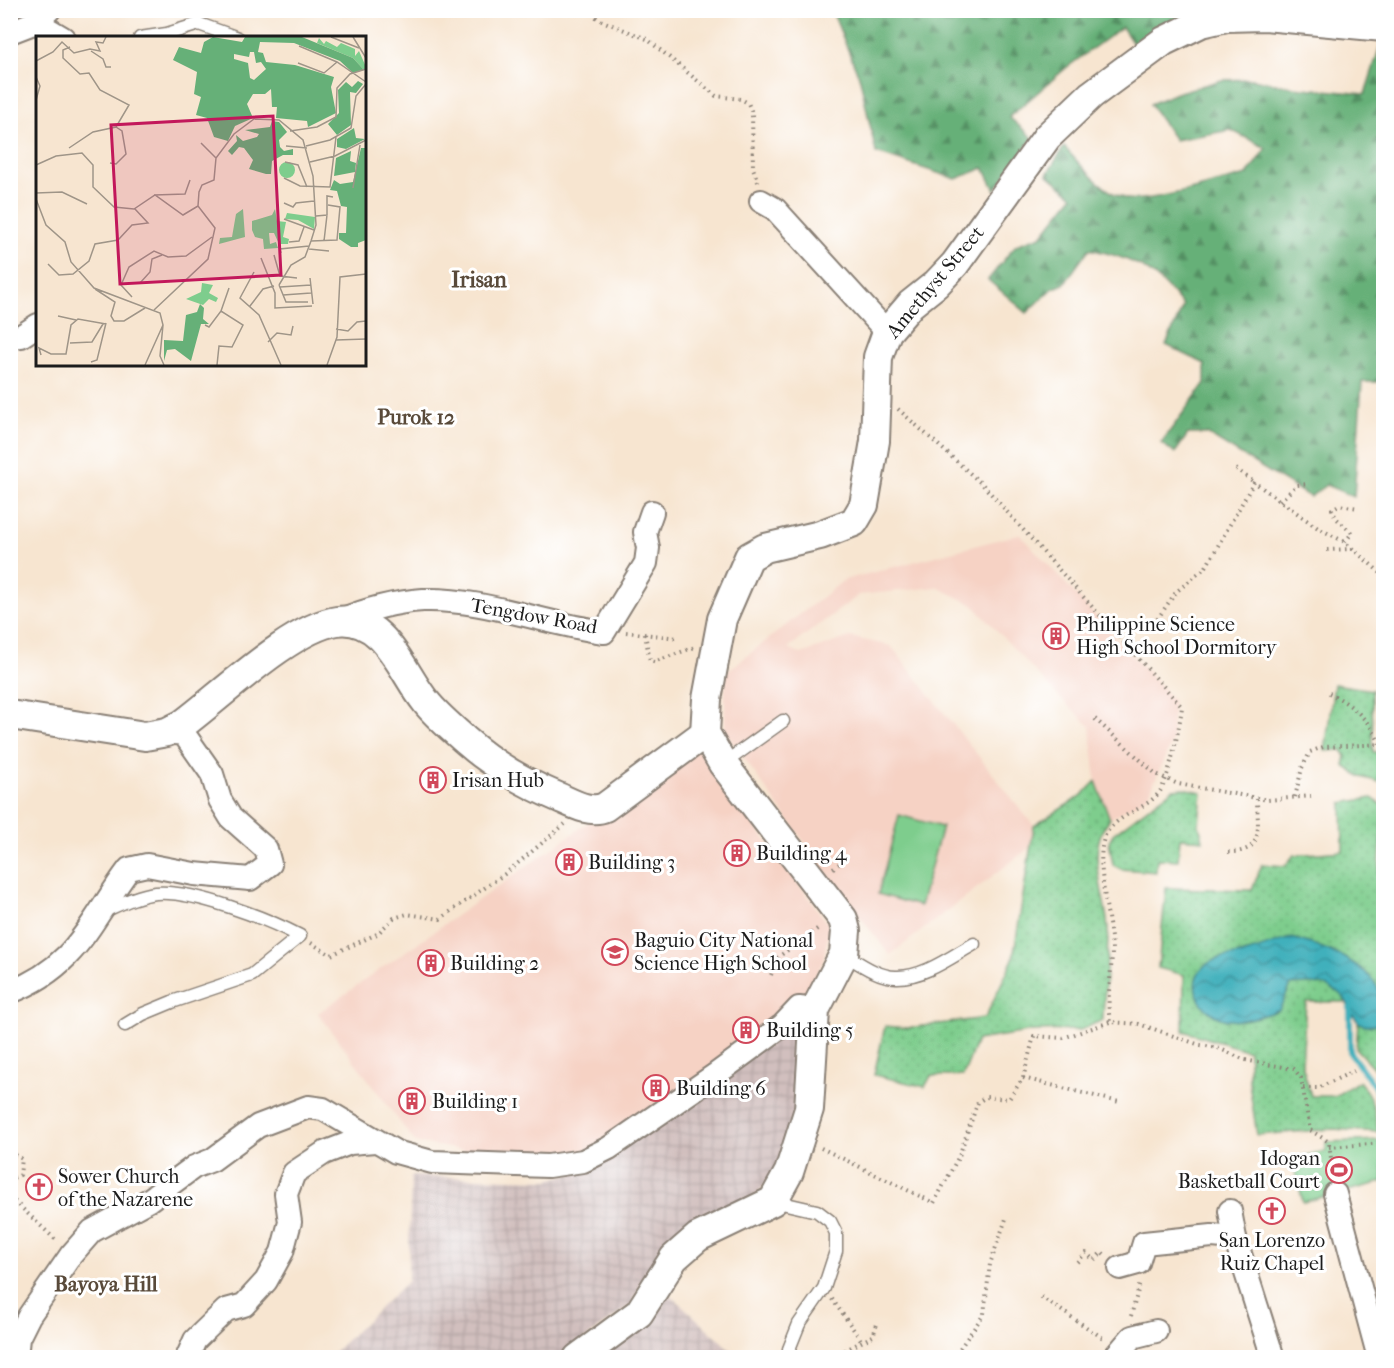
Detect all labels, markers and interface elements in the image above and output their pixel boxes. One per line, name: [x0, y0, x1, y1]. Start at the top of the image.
inset map: [36, 36, 366, 366]
street label: Amethyst Street: [881, 221, 989, 344]
district label: Irisan: [451, 267, 507, 293]
district label: Purok 12: [377, 405, 455, 429]
street label: Tengdow Road: [469, 594, 600, 639]
place label: Philippine Science High School Dormitory: [1076, 613, 1278, 659]
building icon: Philippine Science High School Dormitory: [1041, 621, 1071, 651]
building icon: Irisan Hub: [418, 765, 448, 795]
place label: Irisan Hub: [452, 769, 544, 792]
building icon: Building 4: [722, 838, 752, 868]
place label: Building 4: [756, 842, 848, 865]
building icon: Building 3: [554, 847, 584, 877]
place label: Building 3: [588, 851, 675, 874]
place label: Baguio City National Science High School: [634, 929, 814, 975]
school or university icon: Baguio City National Science High School: [600, 937, 630, 967]
building icon: Building 2: [416, 948, 446, 978]
place label: Building 2: [450, 952, 539, 975]
building icon: Building 5: [731, 1015, 761, 1045]
place label: Building 5: [766, 1019, 854, 1042]
building icon: Building 6: [641, 1073, 671, 1103]
place label: Building 6: [676, 1077, 766, 1100]
building icon: Building 1: [397, 1086, 427, 1116]
place label: Building 1: [432, 1090, 518, 1113]
place label: Idogan Basketball Court: [1178, 1147, 1320, 1193]
sports icon: Idogan Basketball Court: [1324, 1155, 1354, 1185]
place label: Sower Church of the Nazarene: [58, 1165, 193, 1211]
church icon: Sower Church of the Nazarene: [24, 1172, 54, 1202]
church icon: San Lorenzo Ruiz Chapel: [1257, 1196, 1287, 1226]
place label: San Lorenzo Ruiz Chapel: [1219, 1229, 1325, 1275]
district label: Bayoya Hill: [54, 1272, 158, 1296]

